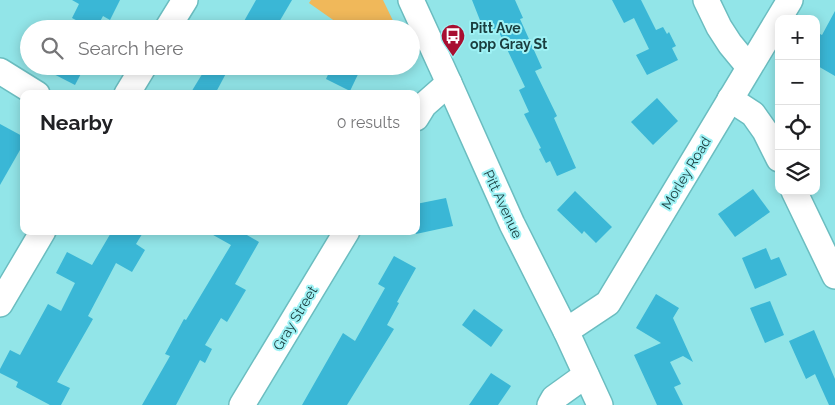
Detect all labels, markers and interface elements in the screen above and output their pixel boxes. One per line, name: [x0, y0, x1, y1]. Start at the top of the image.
map controls: [775, 15, 820, 195]
button: +: [775, 15, 820, 60]
search box: [20, 20, 420, 75]
place label: Pitt Ave opp Gray St: [470, 20, 548, 52]
bus stop icon: Pitt Ave opp Gray St: [440, 23, 466, 57]
icon: search: [38, 34, 66, 62]
text: Search here: [78, 37, 184, 59]
button: −: [775, 60, 820, 105]
button: locate: [775, 105, 820, 150]
text: Nearby: [40, 110, 113, 135]
text: 0 results: [337, 113, 400, 132]
street label: Morley Road: [658, 134, 714, 212]
button: layers: [775, 150, 820, 195]
street label: Pitt Avenue: [480, 167, 526, 241]
street label: Gray Street: [270, 283, 321, 353]

